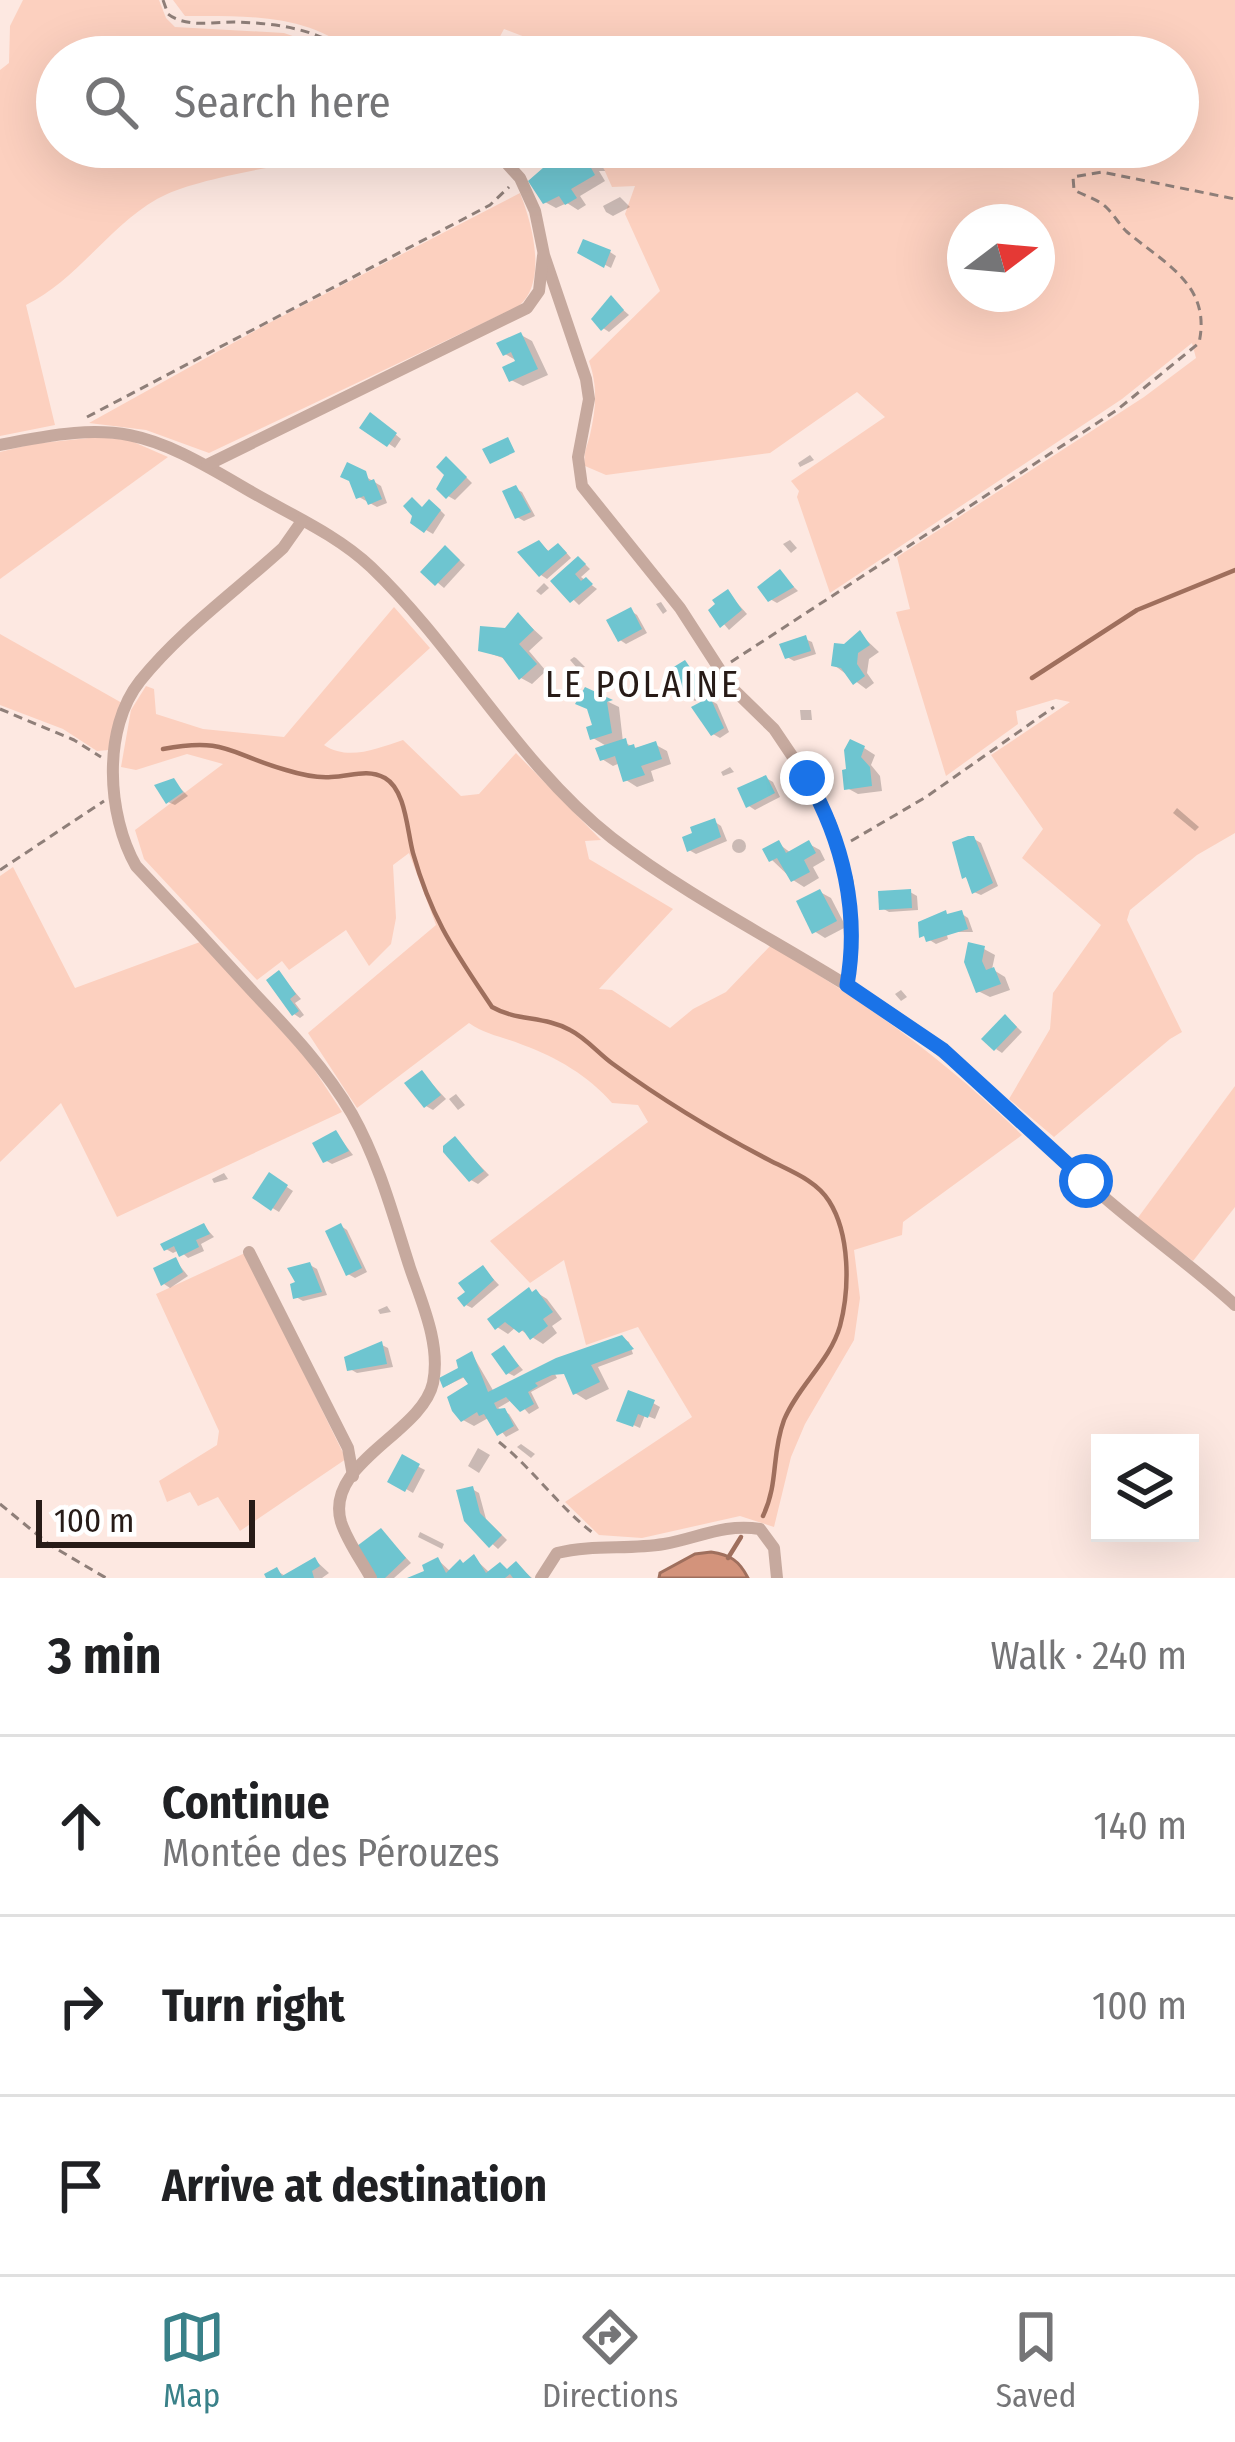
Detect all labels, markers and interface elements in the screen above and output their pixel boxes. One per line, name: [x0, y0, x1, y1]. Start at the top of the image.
search box: [36, 36, 1199, 168]
icon: search: [78, 69, 144, 135]
text: Search here: [174, 75, 391, 129]
north arrow: [947, 204, 1055, 312]
district label: LE POLAINE: [545, 663, 741, 707]
route end: [780, 751, 834, 805]
route start: [1059, 1154, 1113, 1208]
map controls: [1091, 1434, 1199, 1542]
button: layers: [1091, 1434, 1199, 1542]
scale bar: [36, 1494, 255, 1547]
text: 100 m: [54, 1501, 134, 1541]
text: 3 min: [48, 1625, 162, 1687]
text: Walk · 240 m: [990, 1633, 1187, 1679]
text: Continue: [162, 1776, 330, 1830]
icon: ahead: [48, 1793, 114, 1859]
text: 140 m: [1093, 1803, 1187, 1849]
text: Montée des Pérouzes: [162, 1830, 500, 1876]
icon: right: [48, 1973, 114, 2039]
text: Turn right: [162, 1979, 345, 2033]
text: 100 m: [1092, 1983, 1187, 2029]
icon: arrive: [48, 2153, 114, 2219]
text: Arrive at destination: [162, 2159, 547, 2213]
tab: Map: [159, 2304, 225, 2416]
tab: Directions: [542, 2304, 678, 2416]
tab: Saved: [996, 2304, 1076, 2416]

